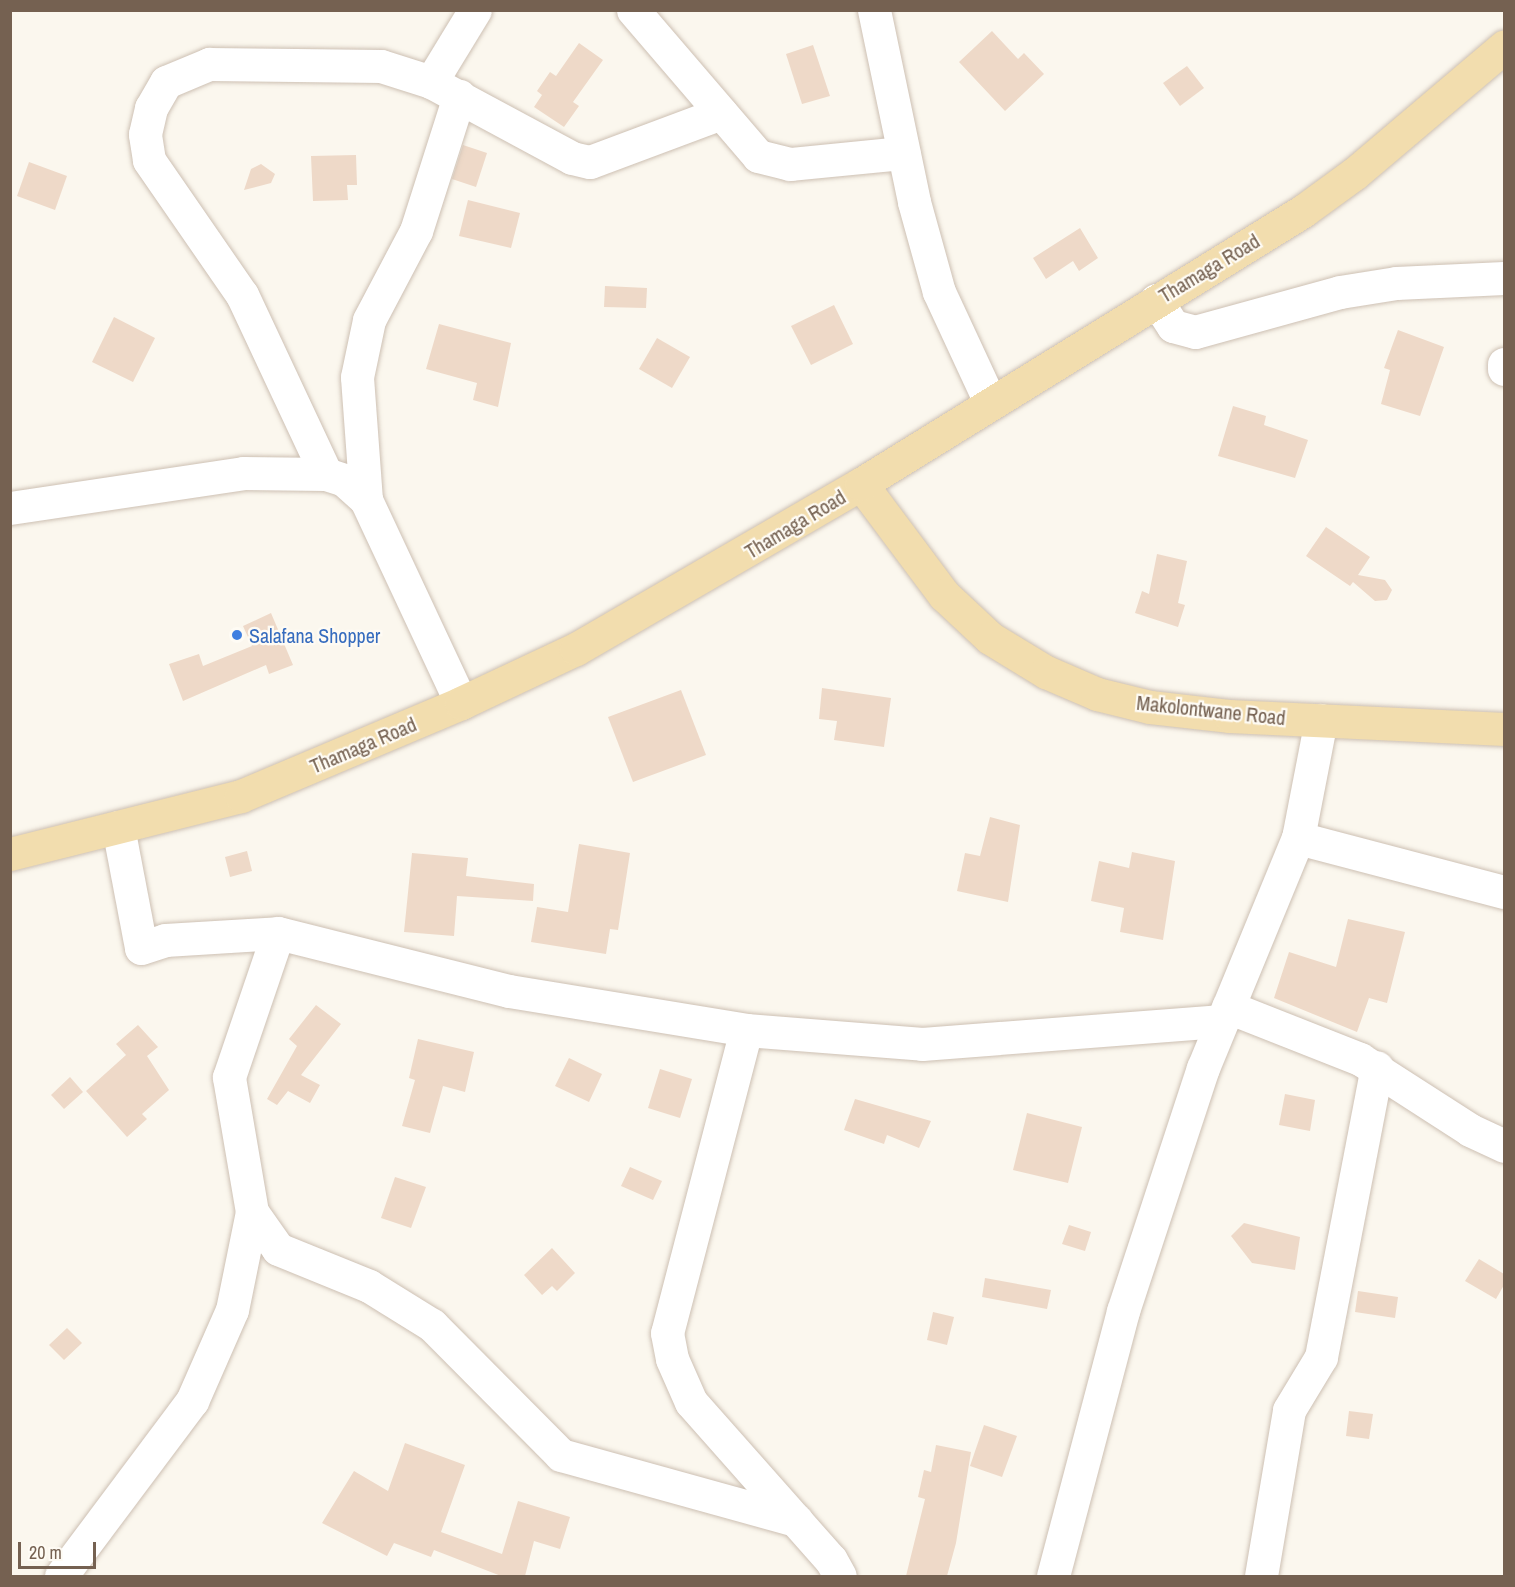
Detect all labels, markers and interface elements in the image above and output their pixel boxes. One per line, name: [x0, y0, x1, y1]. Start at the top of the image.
street label: Thamaga Road: [1154, 229, 1264, 307]
street label: Thamaga Road: [740, 485, 850, 563]
place label: Salafana Shopper: [249, 623, 380, 647]
marker: Salafana Shopper: [230, 628, 244, 642]
street label: Makolontwane Road: [1135, 690, 1287, 730]
street label: Thamaga Road: [306, 712, 420, 778]
scale bar: [21, 1530, 99, 1568]
text: 20 m: [29, 1540, 62, 1565]

